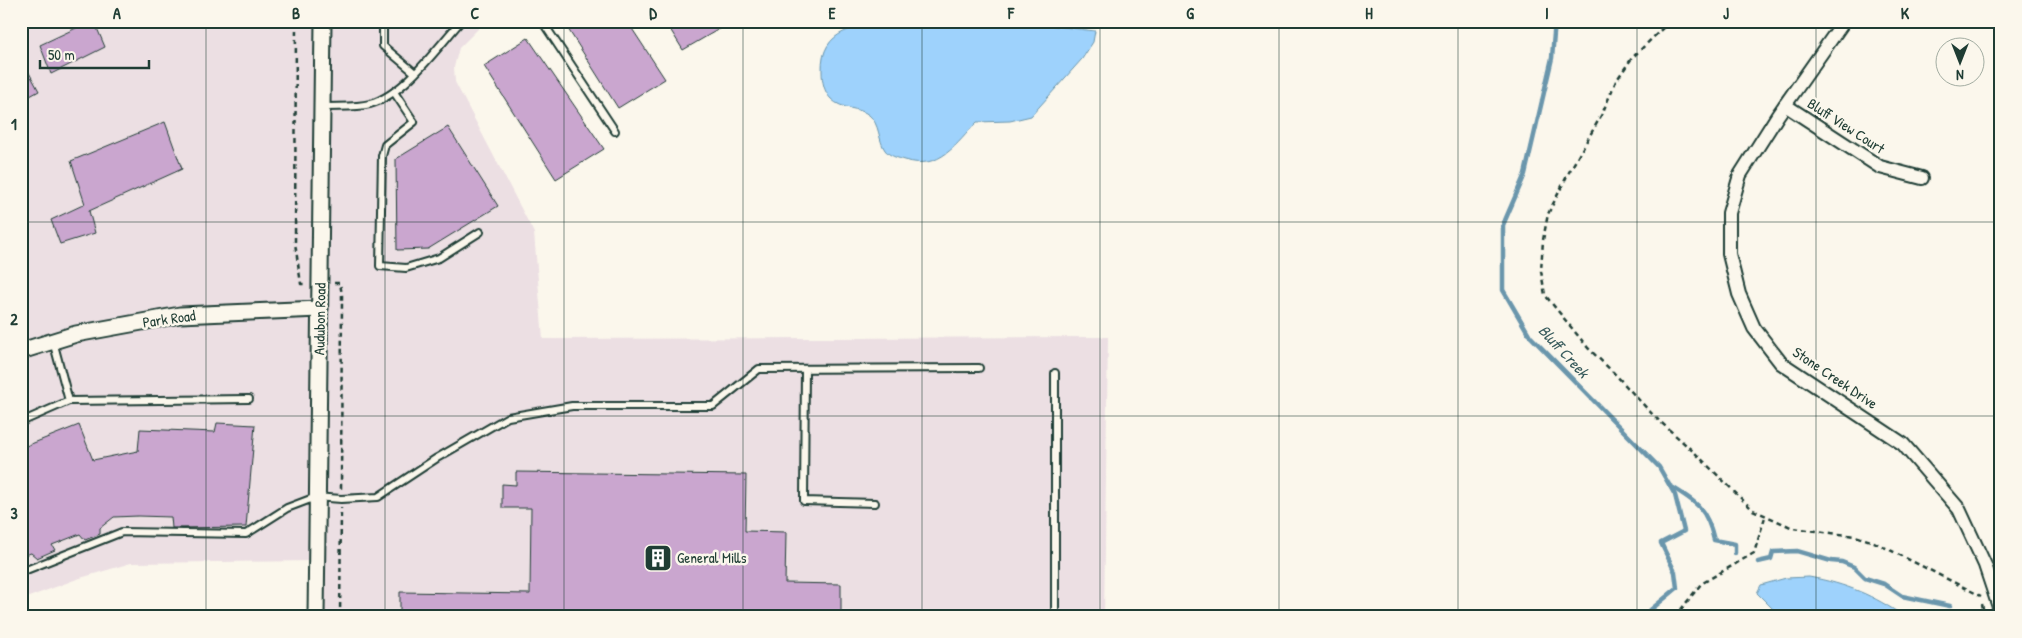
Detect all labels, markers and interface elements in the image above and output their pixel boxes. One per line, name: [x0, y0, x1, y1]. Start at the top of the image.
text: A: [113, 2, 121, 24]
text: B: [292, 2, 300, 24]
text: C: [471, 2, 480, 24]
text: D: [649, 2, 657, 24]
text: E: [828, 2, 836, 24]
text: F: [1007, 2, 1015, 24]
text: G: [1186, 2, 1194, 24]
text: H: [1365, 2, 1373, 24]
text: I: [1545, 2, 1549, 24]
text: J: [1723, 2, 1729, 24]
text: K: [1901, 2, 1910, 24]
scale bar: [40, 38, 149, 70]
north arrow: [1934, 38, 1984, 88]
text: 50 m: [48, 44, 75, 65]
text: N: [1956, 66, 1964, 85]
street label: Bluff View Court: [1804, 93, 1890, 159]
text: 1: [11, 113, 17, 135]
street label: Audubon Road: [308, 283, 331, 355]
street label: Park Road: [141, 304, 197, 333]
text: 2: [10, 308, 18, 330]
water label: Bluff Creek: [1534, 320, 1595, 383]
street label: Stone Creek Drive: [1789, 341, 1882, 414]
text: 3: [10, 502, 18, 524]
building icon: General Mills: [643, 543, 673, 573]
place label: General Mills: [677, 547, 747, 568]

